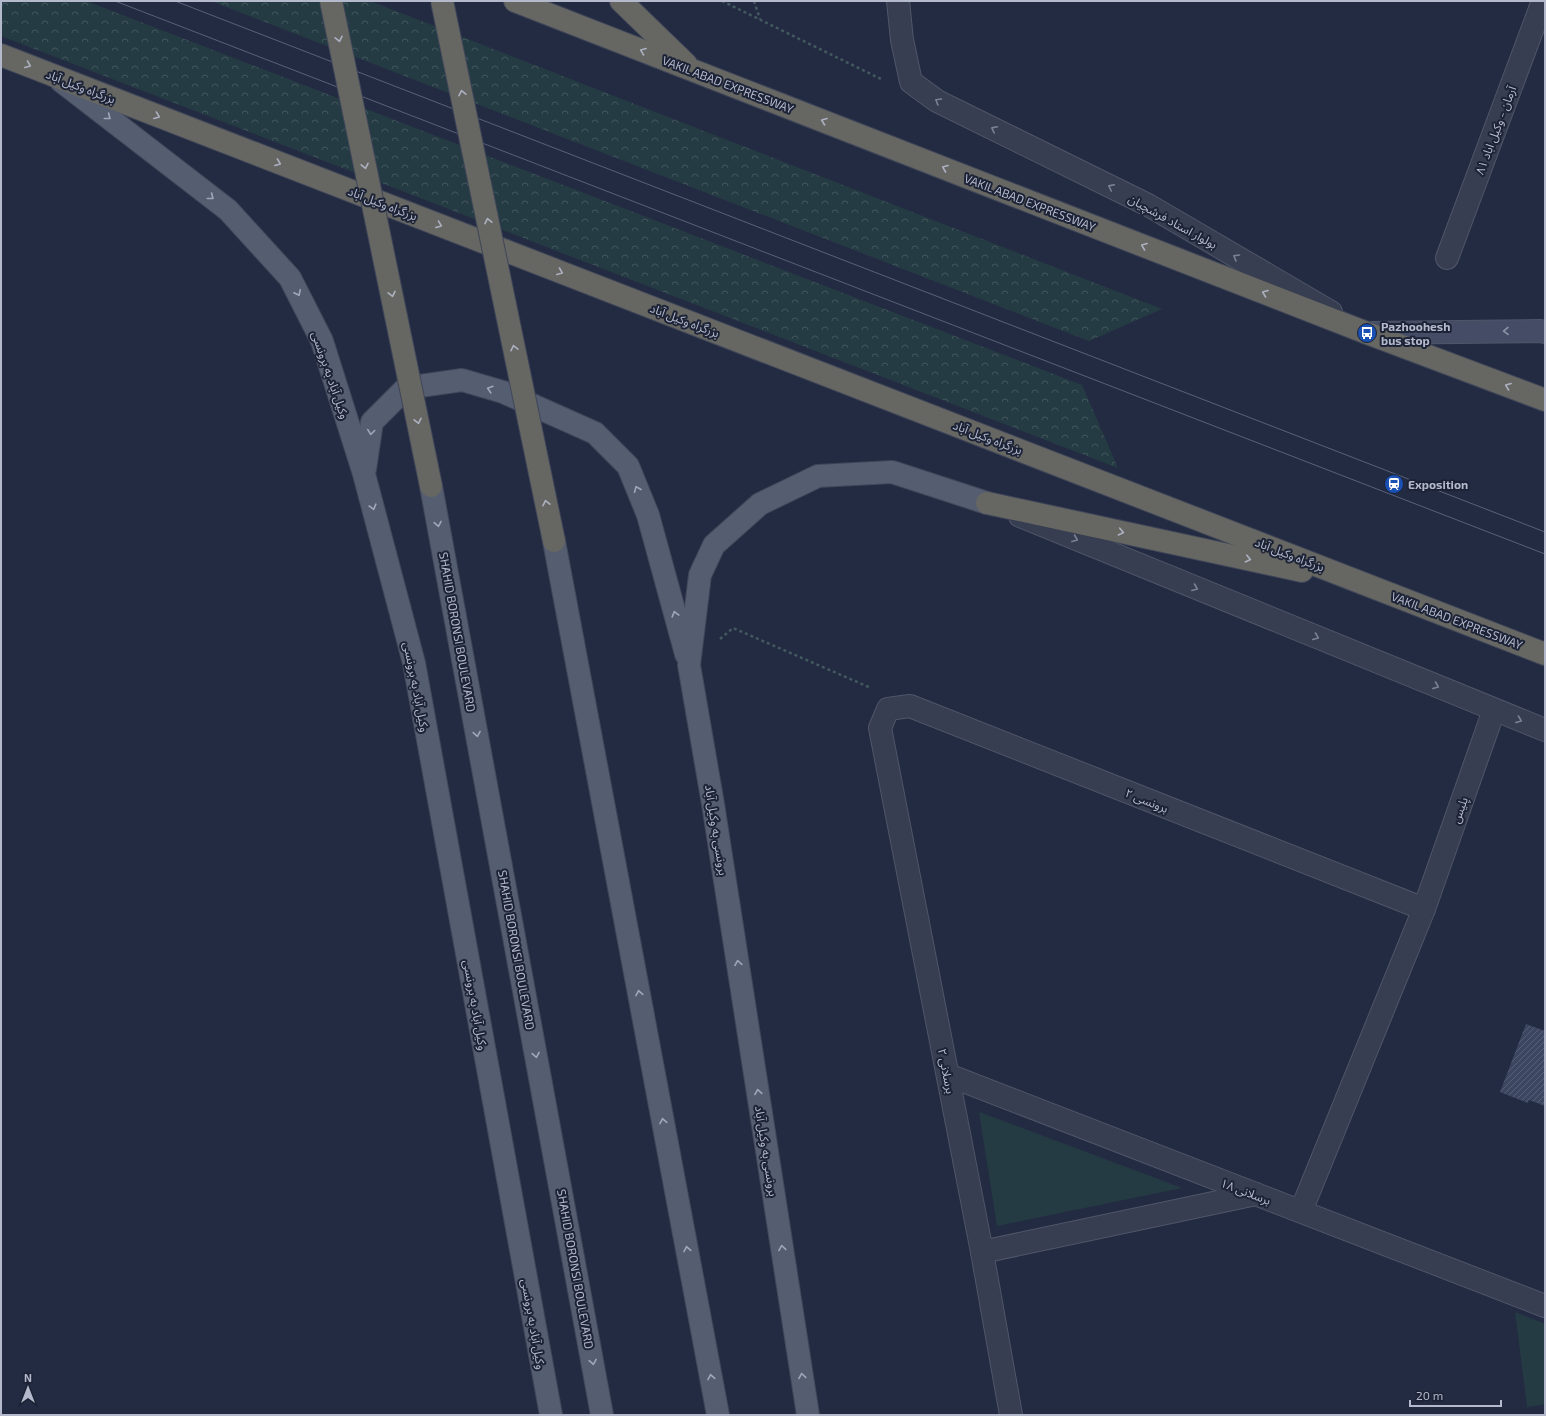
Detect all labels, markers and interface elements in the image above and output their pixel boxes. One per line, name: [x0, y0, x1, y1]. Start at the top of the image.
one-way arrow: [334, 36, 343, 42]
one-way arrow: [640, 48, 648, 56]
street label: VAKIL ABAD EXPRESSWAY: [660, 52, 796, 116]
one-way arrow: [25, 61, 32, 69]
street label: بزرگراه وکیل آباد: [44, 66, 118, 107]
street label: آرمان - وکیل اباد ۸۱: [1472, 83, 1519, 177]
one-way arrow: [458, 90, 466, 97]
one-way arrow: [935, 99, 942, 106]
one-way arrow: [153, 111, 160, 119]
one-way arrow: [104, 113, 111, 120]
one-way arrow: [820, 118, 827, 126]
one-way arrow: [991, 126, 998, 134]
one-way arrow: [275, 158, 282, 166]
one-way arrow: [361, 163, 369, 170]
one-way arrow: [941, 165, 948, 173]
street label: VAKIL ABAD EXPRESSWAY: [962, 170, 1098, 234]
street label: بزرگراه وکیل آباد: [346, 183, 420, 224]
one-way arrow: [1107, 184, 1115, 192]
street label: بولوار استاد فرشچیان: [1125, 191, 1220, 253]
one-way arrow: [206, 192, 213, 199]
one-way arrow: [484, 218, 493, 224]
one-way arrow: [435, 220, 442, 228]
one-way arrow: [1141, 243, 1148, 251]
one-way arrow: [1233, 254, 1240, 261]
one-way arrow: [556, 267, 563, 275]
one-way arrow: [293, 288, 301, 296]
one-way arrow: [1262, 290, 1269, 298]
one-way arrow: [387, 291, 395, 297]
street label: بزرگراه وکیل آباد: [648, 300, 722, 341]
place label: Pazhoohesh bus stop: [1381, 319, 1450, 347]
bus stop icon: Pazhoohesh bus stop: [1356, 322, 1378, 344]
one-way arrow: [1503, 327, 1509, 335]
street label: وکیل آباد به برونسی: [308, 329, 353, 421]
one-way arrow: [511, 345, 519, 351]
one-way arrow: [1505, 383, 1512, 391]
one-way arrow: [487, 385, 494, 394]
street label: بزرگراه وکیل آباد: [951, 417, 1025, 458]
one-way arrow: [413, 418, 422, 424]
one-way arrow: [367, 429, 376, 435]
station icon: Exposition: [1383, 473, 1405, 495]
place label: Exposition: [1408, 477, 1468, 491]
one-way arrow: [634, 486, 642, 493]
one-way arrow: [543, 500, 551, 506]
one-way arrow: [368, 503, 377, 510]
one-way arrow: [434, 521, 442, 527]
one-way arrow: [1118, 527, 1124, 535]
one-way arrow: [1072, 534, 1079, 542]
street label: بزرگراه وکیل آباد: [1253, 534, 1327, 575]
street label: SHAHID BORONSI BOULEVARD: [437, 551, 479, 713]
one-way arrow: [1245, 554, 1251, 562]
one-way arrow: [1191, 583, 1199, 591]
street label: VAKIL ABAD EXPRESSWAY: [1389, 588, 1525, 652]
one-way arrow: [671, 610, 680, 617]
one-way arrow: [1311, 632, 1319, 640]
street label: وکیل آباد به برونسی: [400, 641, 433, 733]
one-way arrow: [1432, 682, 1439, 690]
one-way arrow: [1516, 716, 1523, 724]
one-way arrow: [472, 731, 481, 737]
street label: برونسی به وکیل آباد: [702, 784, 731, 876]
street label: برونسی ۲: [1123, 785, 1171, 816]
street label: پلیس: [1448, 795, 1472, 826]
street label: SHAHID BORONSI BOULEVARD: [496, 869, 538, 1031]
street label: وکیل آباد به برونسی: [460, 959, 491, 1051]
one-way arrow: [734, 960, 743, 966]
one-way arrow: [635, 990, 644, 996]
street label: برسلانی ۲: [935, 1047, 958, 1095]
one-way arrow: [531, 1052, 540, 1058]
one-way arrow: [754, 1089, 763, 1095]
street label: برونسی به وکیل آباد: [752, 1105, 781, 1197]
one-way arrow: [659, 1118, 668, 1124]
street label: برسلانی ۱۸: [1219, 1175, 1273, 1208]
street label: SHAHID BORONSI BOULEVARD: [555, 1188, 597, 1350]
one-way arrow: [778, 1245, 787, 1251]
one-way arrow: [683, 1246, 692, 1252]
street label: وکیل آباد به برونسی: [518, 1278, 549, 1370]
one-way arrow: [588, 1359, 596, 1365]
north arrow: [8, 1368, 48, 1408]
text: N: [24, 1371, 32, 1384]
one-way arrow: [798, 1373, 807, 1380]
one-way arrow: [707, 1374, 716, 1380]
scale bar: [1410, 1382, 1501, 1408]
text: 20 m: [1416, 1388, 1443, 1402]

